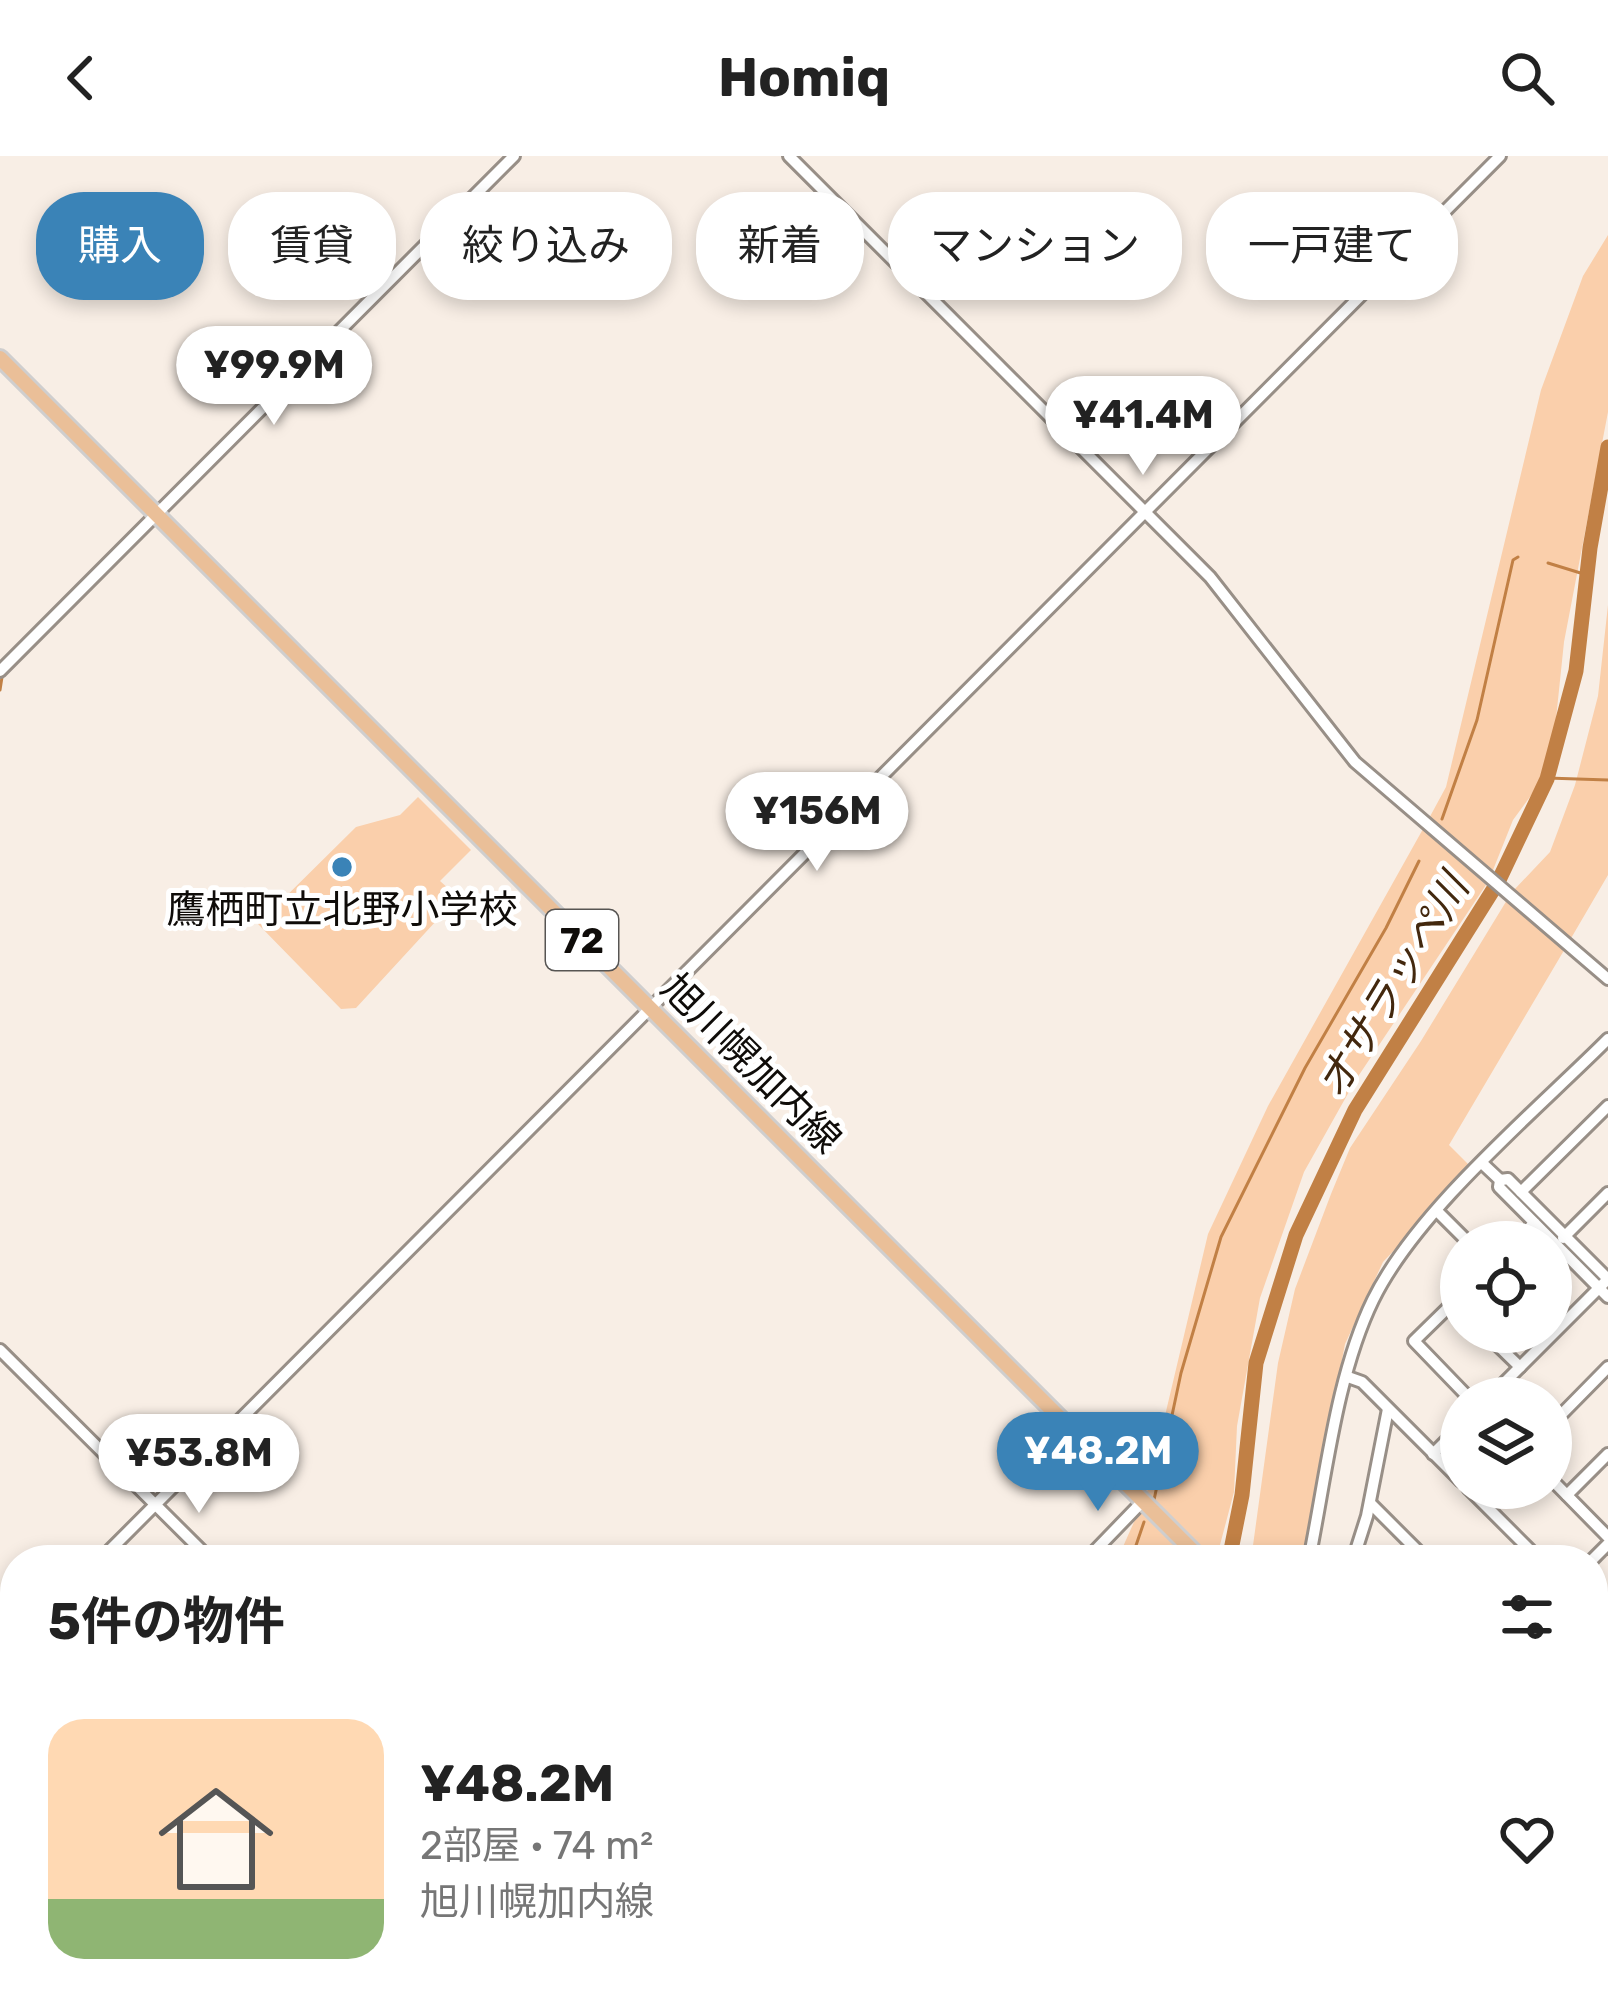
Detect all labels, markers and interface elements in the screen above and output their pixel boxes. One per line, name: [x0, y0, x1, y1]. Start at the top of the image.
icon: back: [48, 45, 114, 111]
icon: search: [1494, 45, 1560, 111]
text: Homiq: [718, 46, 890, 110]
chip: 購入: [36, 192, 204, 300]
chip: 賃貸: [228, 192, 396, 300]
chip: 絞り込み: [420, 192, 672, 300]
chip: 新着: [696, 192, 864, 300]
chip: マンション: [888, 192, 1182, 300]
chip: 一戸建て: [1206, 192, 1458, 300]
pin: ¥99.9M: [176, 326, 372, 428]
text: ¥99.9M: [203, 342, 345, 388]
pin: ¥41.4M: [1045, 376, 1241, 478]
text: ¥41.4M: [1072, 392, 1214, 438]
pin: ¥156M: [733, 772, 901, 874]
text: ¥156M: [752, 788, 882, 834]
marker: 鷹栖町立北野小学校: [329, 854, 355, 880]
water label: オサラッペ川: [1307, 862, 1481, 1107]
place label: 鷹栖町立北野小学校: [166, 887, 518, 933]
road number: 72: [546, 910, 618, 970]
street label: 旭川幌加内線: [652, 965, 850, 1163]
map controls: [1440, 1221, 1572, 1509]
button: locate: [1440, 1221, 1572, 1353]
button: layers: [1440, 1377, 1572, 1509]
pin: ¥48.2M: [1000, 1412, 1196, 1514]
pin: ¥53.8M: [101, 1414, 297, 1516]
text: ¥48.2M: [1024, 1428, 1172, 1474]
text: ¥53.8M: [125, 1430, 273, 1476]
icon: filters: [1494, 1584, 1560, 1650]
text: 5件の物件: [48, 1591, 285, 1652]
text: ¥48.2M: [420, 1753, 614, 1814]
icon: home: [144, 1767, 288, 1911]
icon: heart: [1494, 1806, 1560, 1872]
text: 2部屋 · 74 m²: [420, 1823, 653, 1869]
text: 旭川幌加内線: [420, 1879, 654, 1925]

